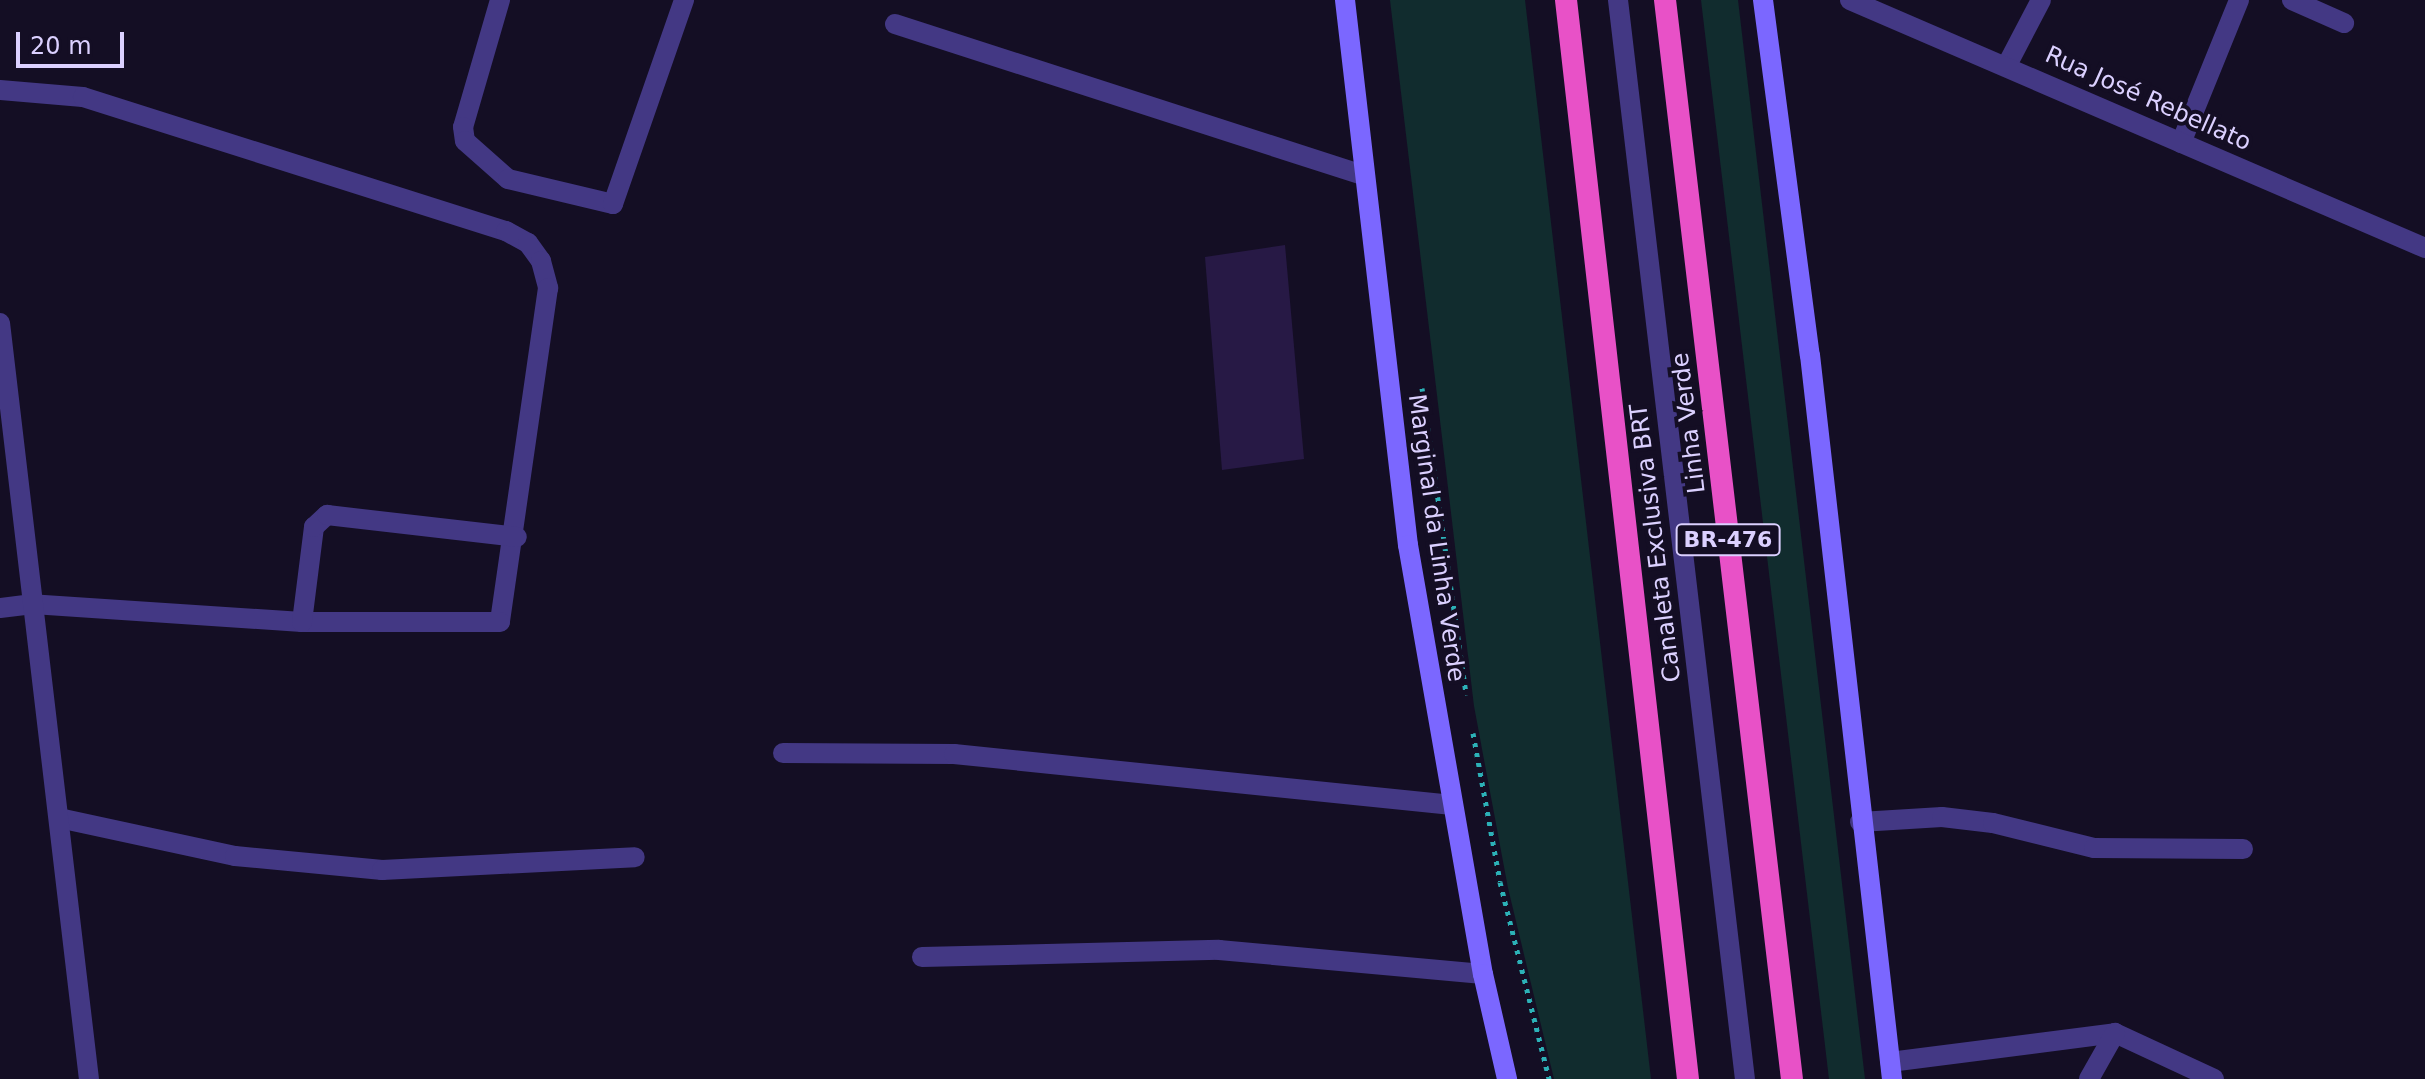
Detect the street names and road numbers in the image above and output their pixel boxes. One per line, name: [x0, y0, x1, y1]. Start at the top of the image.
street label: Rua José Rebellato: [2041, 41, 2255, 157]
street label: Linha Verde: [1666, 351, 1712, 495]
street label: Marginal da Linha Verde: [1402, 392, 1470, 684]
street label: Canaleta Exclusiva BRT: [1625, 402, 1687, 684]
road number: BR-476: [1674, 522, 1782, 558]

